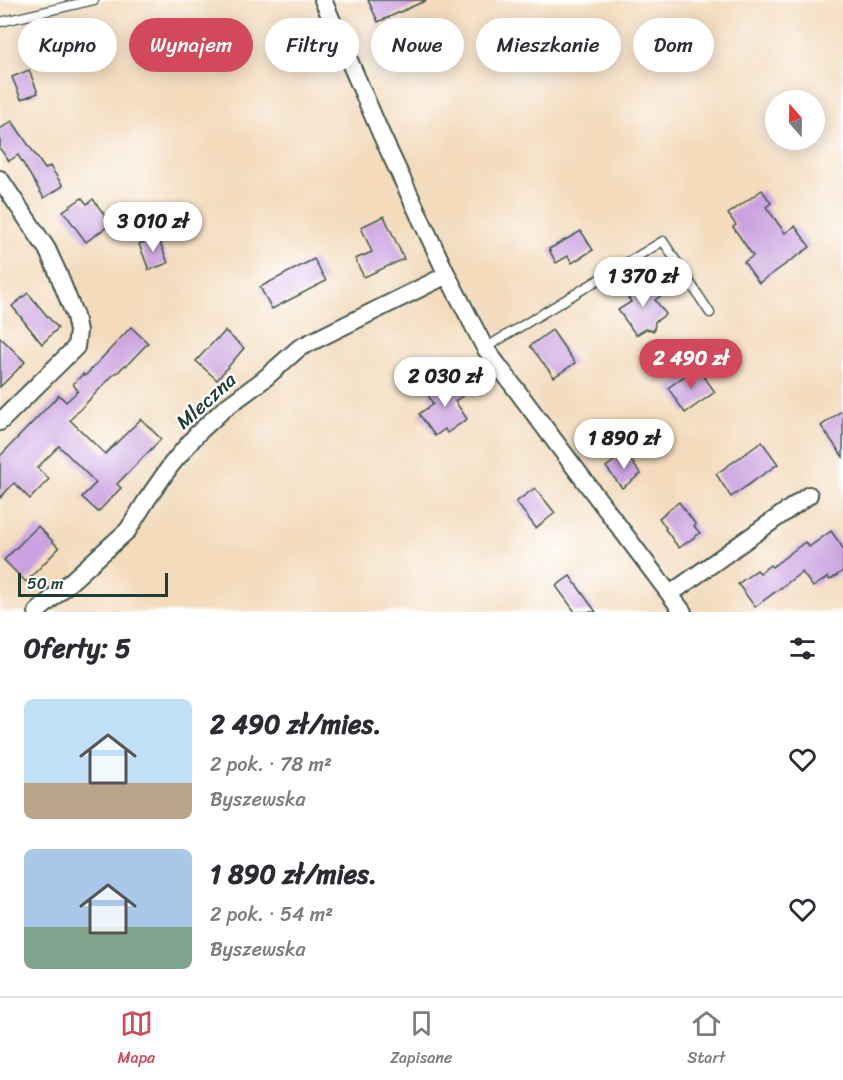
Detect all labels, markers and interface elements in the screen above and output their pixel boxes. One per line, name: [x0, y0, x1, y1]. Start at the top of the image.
chip: Kupno: [18, 18, 117, 72]
chip: Wynajem: [129, 18, 253, 72]
chip: Filtry: [265, 18, 359, 72]
chip: Nowe: [371, 18, 464, 72]
chip: Mieszkanie: [476, 18, 621, 72]
chip: Dom: [633, 18, 714, 72]
north arrow: [765, 90, 825, 150]
map controls: [765, 90, 825, 150]
pin: 3 010 zł: [91, 202, 215, 253]
text: 3 010 zł: [117, 204, 189, 239]
pin: 1 370 zł: [581, 257, 705, 308]
text: 1 370 zł: [608, 259, 678, 294]
pin: 2 490 zł: [629, 339, 753, 390]
text: 2 490 zł: [653, 341, 729, 376]
pin: 2 030 zł: [383, 357, 507, 408]
text: 2 030 zł: [408, 359, 482, 394]
street label: Mleczna: [167, 363, 245, 438]
pin: 1 890 zł: [562, 419, 686, 470]
text: 1 890 zł: [588, 421, 660, 456]
text: 50 m: [27, 569, 63, 598]
scale bar: [18, 570, 168, 598]
text: Oferty: 5: [24, 625, 131, 671]
icon: filters: [786, 632, 819, 665]
text: 2 490 zł/mies.: [210, 701, 381, 747]
icon: home: [72, 723, 144, 795]
icon: heart: [786, 743, 819, 776]
text: 2 pok. · 78 m²: [210, 747, 332, 782]
text: Byszewska: [210, 782, 306, 817]
text: 1 890 zł/mies.: [210, 851, 377, 897]
icon: home: [72, 873, 144, 945]
icon: heart: [786, 893, 819, 926]
text: 2 pok. · 54 m²: [210, 897, 333, 932]
text: Byszewska: [210, 932, 306, 967]
tab: Mapa: [118, 1007, 155, 1072]
tab: Zapisane: [390, 1007, 452, 1072]
tab: Start: [687, 1007, 725, 1072]

